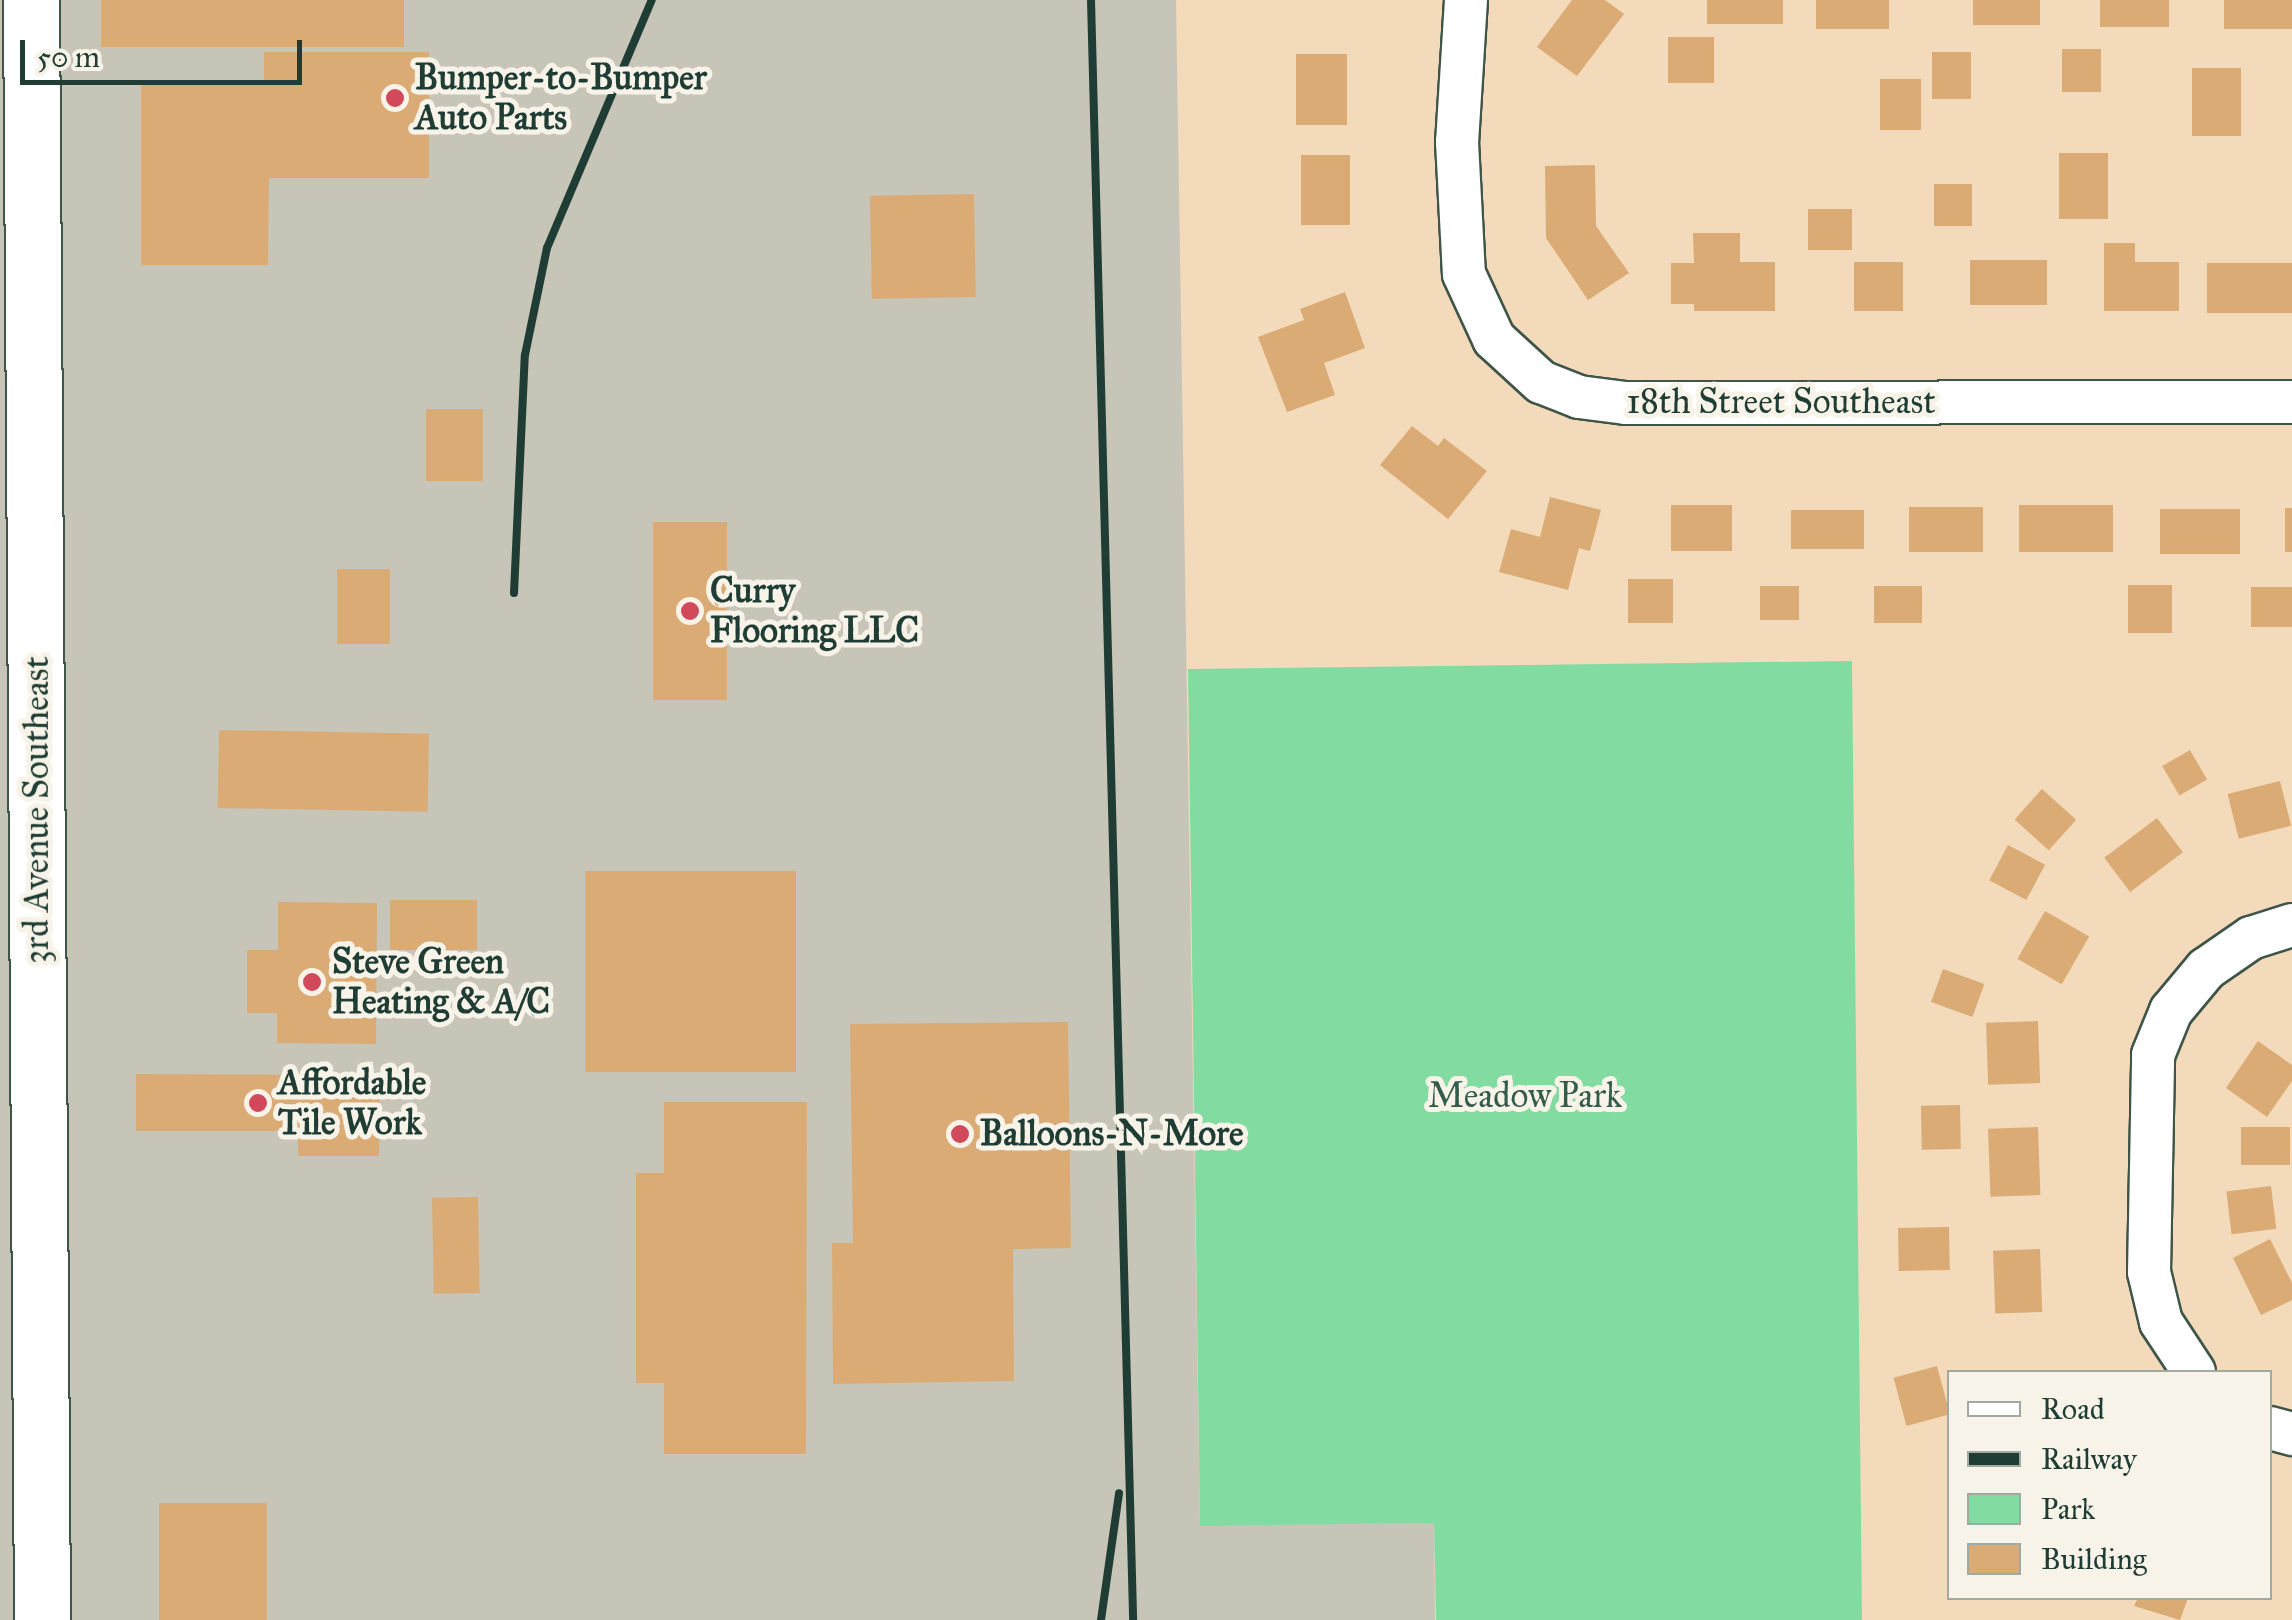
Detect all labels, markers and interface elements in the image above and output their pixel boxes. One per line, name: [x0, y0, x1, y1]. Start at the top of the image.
scale bar: [25, 20, 308, 82]
text: 50 m: [37, 39, 100, 75]
place label: Bumper-to-Bumper Auto Parts: [415, 57, 707, 139]
marker: Bumper-to-Bumper Auto Parts: [384, 87, 406, 109]
street label: 18th Street Southeast: [1626, 381, 1936, 423]
place label: Curry Flooring LLC: [710, 570, 919, 652]
marker: Curry Flooring LLC: [679, 600, 701, 622]
street label: 3rd Avenue Southeast: [16, 656, 58, 964]
place label: Steve Green Heating & A/C: [332, 941, 550, 1023]
marker: Steve Green Heating & A/C: [301, 971, 323, 993]
place label: Affordable Tile Work: [278, 1062, 426, 1144]
park label: Meadow Park: [1428, 1075, 1622, 1117]
marker: Affordable Tile Work: [247, 1092, 269, 1114]
place label: Balloons-N-More: [980, 1113, 1244, 1155]
marker: Balloons-N-More: [949, 1123, 971, 1145]
legend: [1947, 1370, 2272, 1600]
text: Road: [2041, 1391, 2105, 1427]
text: Railway: [2041, 1441, 2137, 1477]
text: Park: [2041, 1491, 2095, 1527]
text: Building: [2041, 1541, 2147, 1577]

